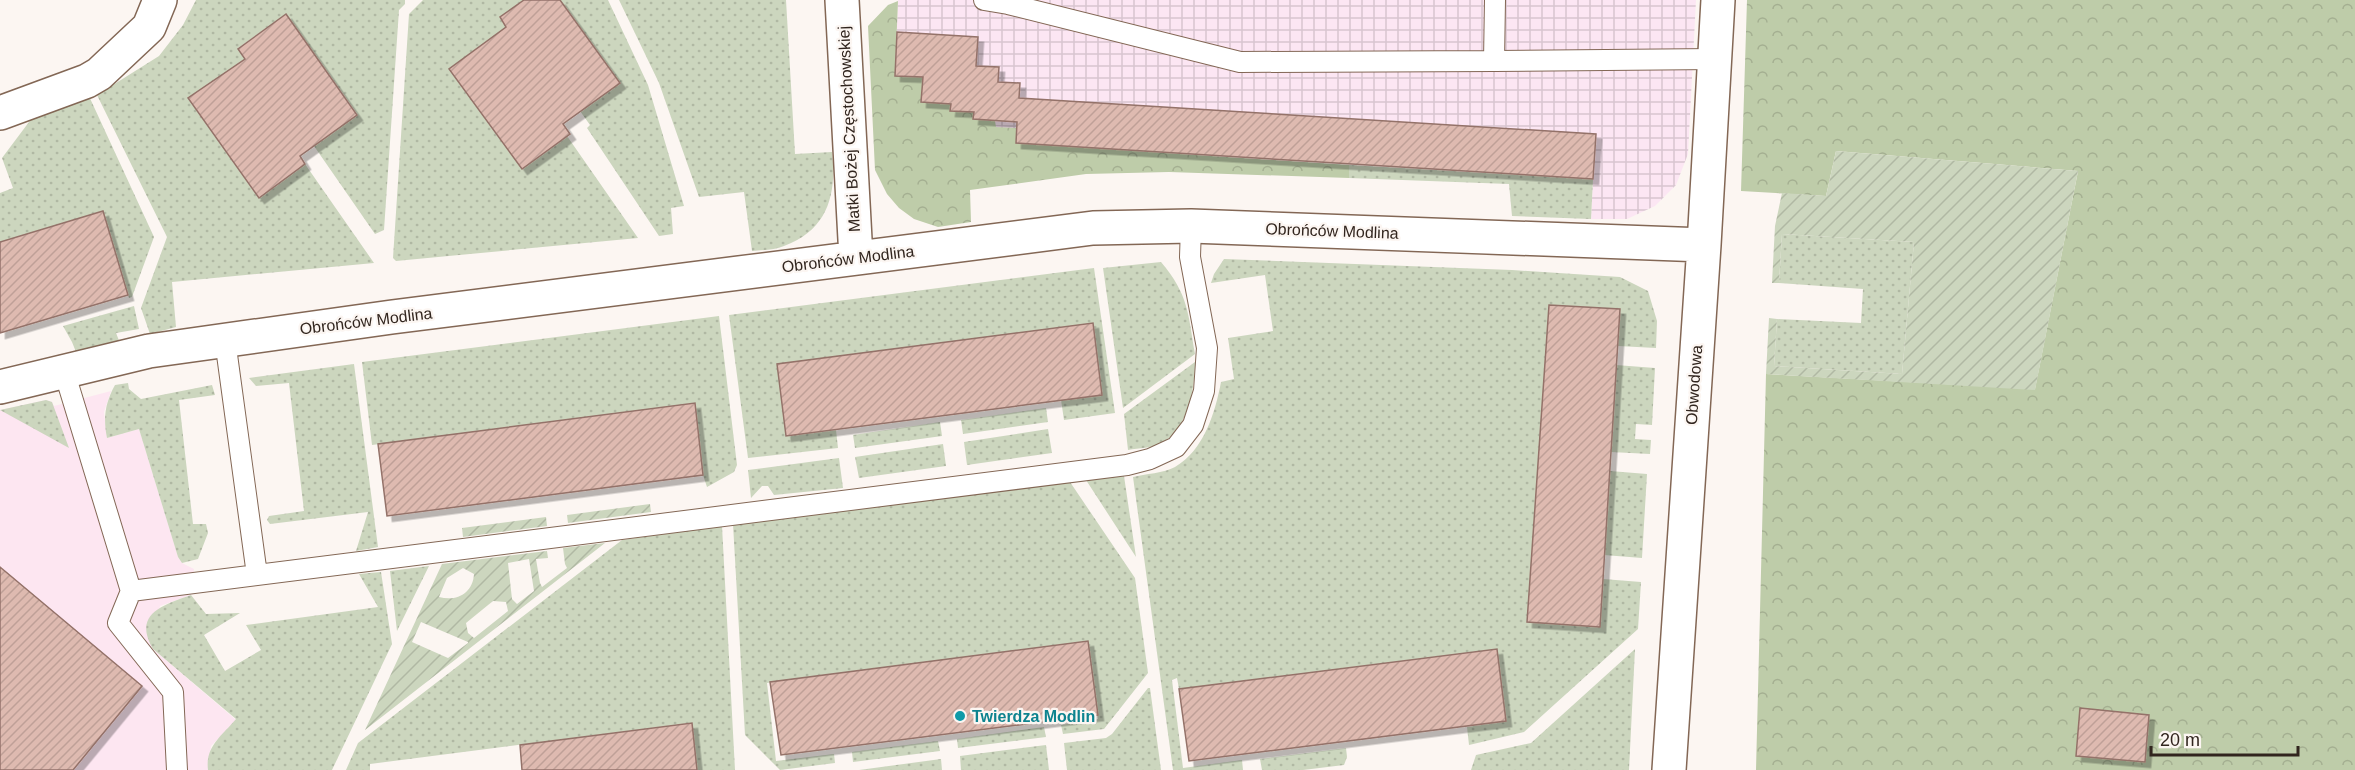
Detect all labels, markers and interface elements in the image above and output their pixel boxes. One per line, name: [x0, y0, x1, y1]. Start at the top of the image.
street label: Matki Bożej Częstochowskiej: [835, 26, 863, 232]
street label: Obrońców Modlina: [1265, 220, 1399, 242]
street label: Obrońców Modlina: [781, 242, 915, 276]
street label: Obrońców Modlina: [299, 304, 433, 338]
street label: Obwodowa: [1683, 344, 1705, 426]
place label: Twierdza Modlin: [972, 708, 1095, 725]
marker: Twierdza Modlin: [953, 709, 967, 723]
scale bar: [2151, 719, 2298, 757]
text: 20 m: [2160, 730, 2200, 750]

